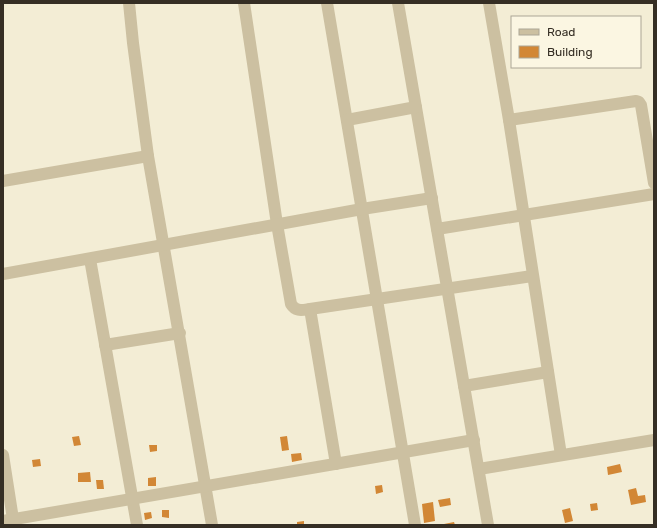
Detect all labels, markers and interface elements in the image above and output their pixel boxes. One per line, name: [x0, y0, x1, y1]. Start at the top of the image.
legend: [511, 16, 641, 68]
text: Road: [547, 25, 575, 39]
text: Building: [547, 45, 593, 59]

